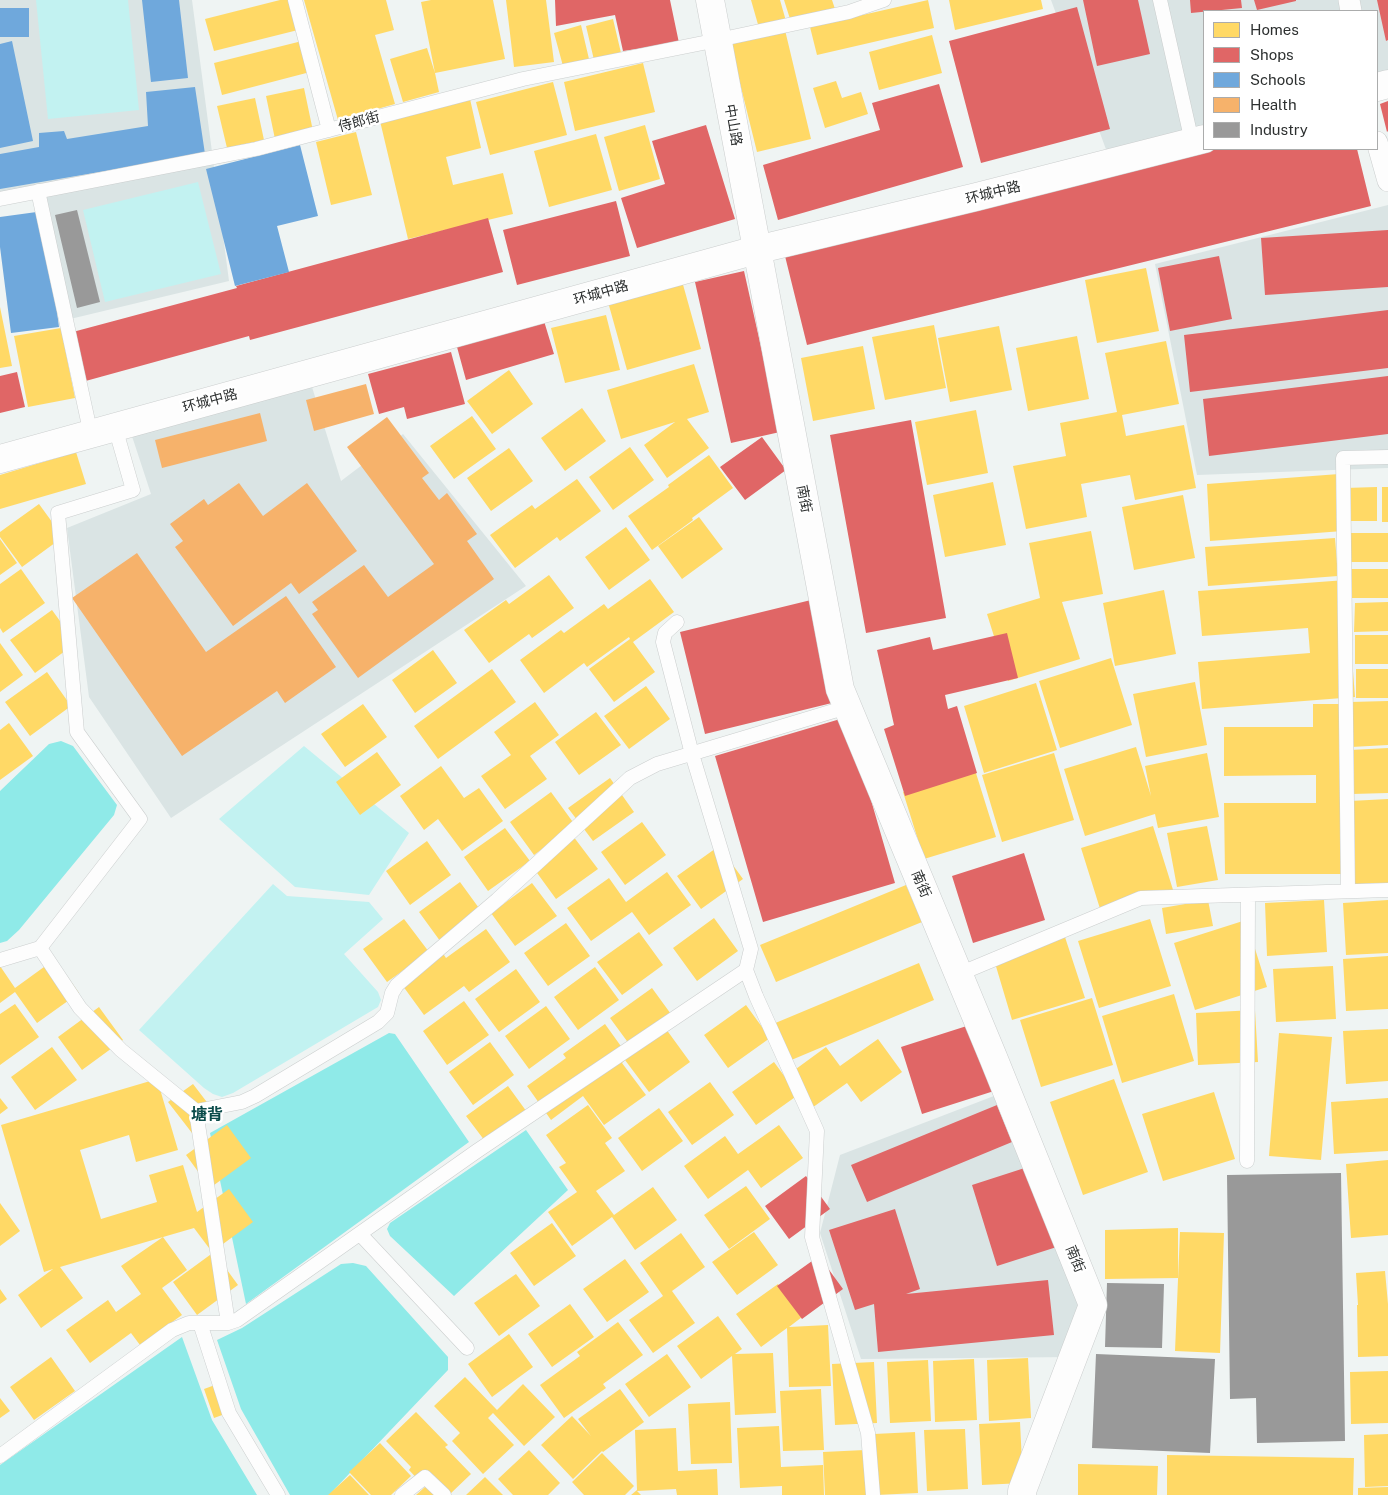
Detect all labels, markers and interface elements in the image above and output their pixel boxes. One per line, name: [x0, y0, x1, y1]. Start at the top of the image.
legend: [1203, 10, 1378, 150]
text: Homes: [1250, 21, 1299, 38]
text: Shops: [1250, 46, 1294, 63]
text: Schools: [1250, 71, 1306, 88]
text: Health: [1250, 96, 1297, 113]
street label: 中山路: [721, 103, 745, 147]
street label: 侍郎街: [337, 108, 381, 136]
text: Industry: [1250, 121, 1308, 138]
street label: 环城中路: [964, 178, 1022, 208]
street label: 环城中路: [572, 277, 630, 309]
street label: 环城中路: [181, 386, 239, 416]
street label: 南街: [793, 484, 815, 514]
street label: 南街: [908, 868, 934, 900]
district label: 塘背: [191, 1105, 223, 1125]
street label: 南街: [1062, 1243, 1088, 1275]

